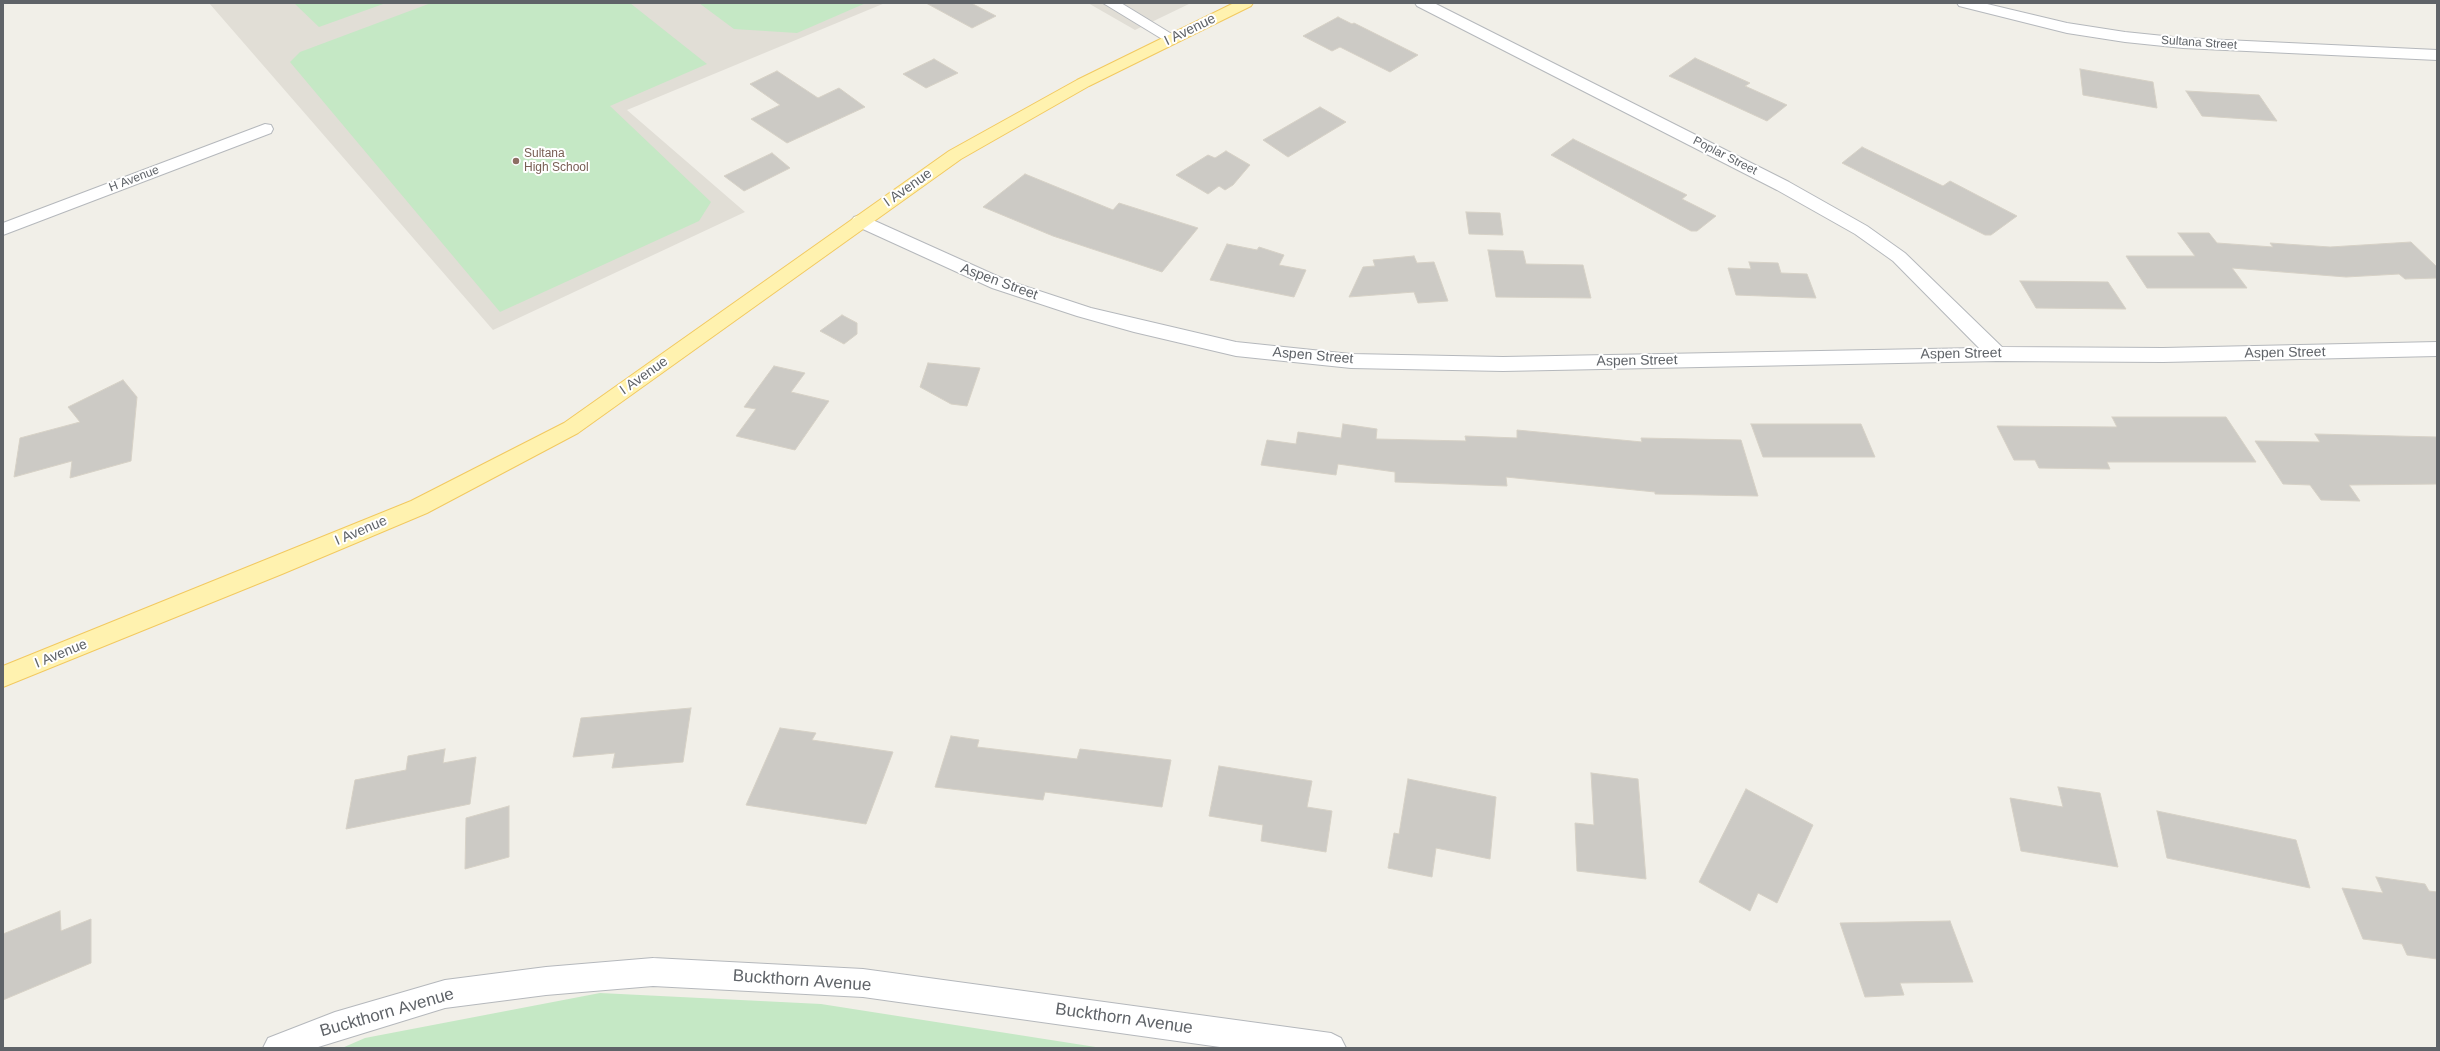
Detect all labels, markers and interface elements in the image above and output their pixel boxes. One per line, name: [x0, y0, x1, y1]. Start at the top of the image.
street label: I Avenue: [1162, 10, 1218, 50]
street label: Sultana Street: [2161, 33, 2237, 53]
street label: Poplar Street: [1691, 134, 1759, 178]
place label: Sultana High School: [524, 147, 589, 175]
marker: Sultana High School: [511, 156, 521, 166]
street label: H Avenue: [107, 163, 161, 195]
street label: I Avenue: [881, 165, 935, 211]
street label: Aspen Street: [958, 260, 1040, 304]
street label: Aspen Street: [1272, 344, 1354, 368]
street label: Aspen Street: [2244, 344, 2326, 362]
street label: Aspen Street: [1920, 345, 2002, 363]
street label: Aspen Street: [1596, 352, 1678, 370]
street label: I Avenue: [617, 353, 671, 399]
street label: I Avenue: [332, 513, 390, 549]
street label: I Avenue: [32, 636, 90, 672]
street label: Buckthorn Avenue: [732, 966, 872, 996]
street label: Buckthorn Avenue: [318, 984, 456, 1042]
street label: Buckthorn Avenue: [1054, 999, 1194, 1039]

